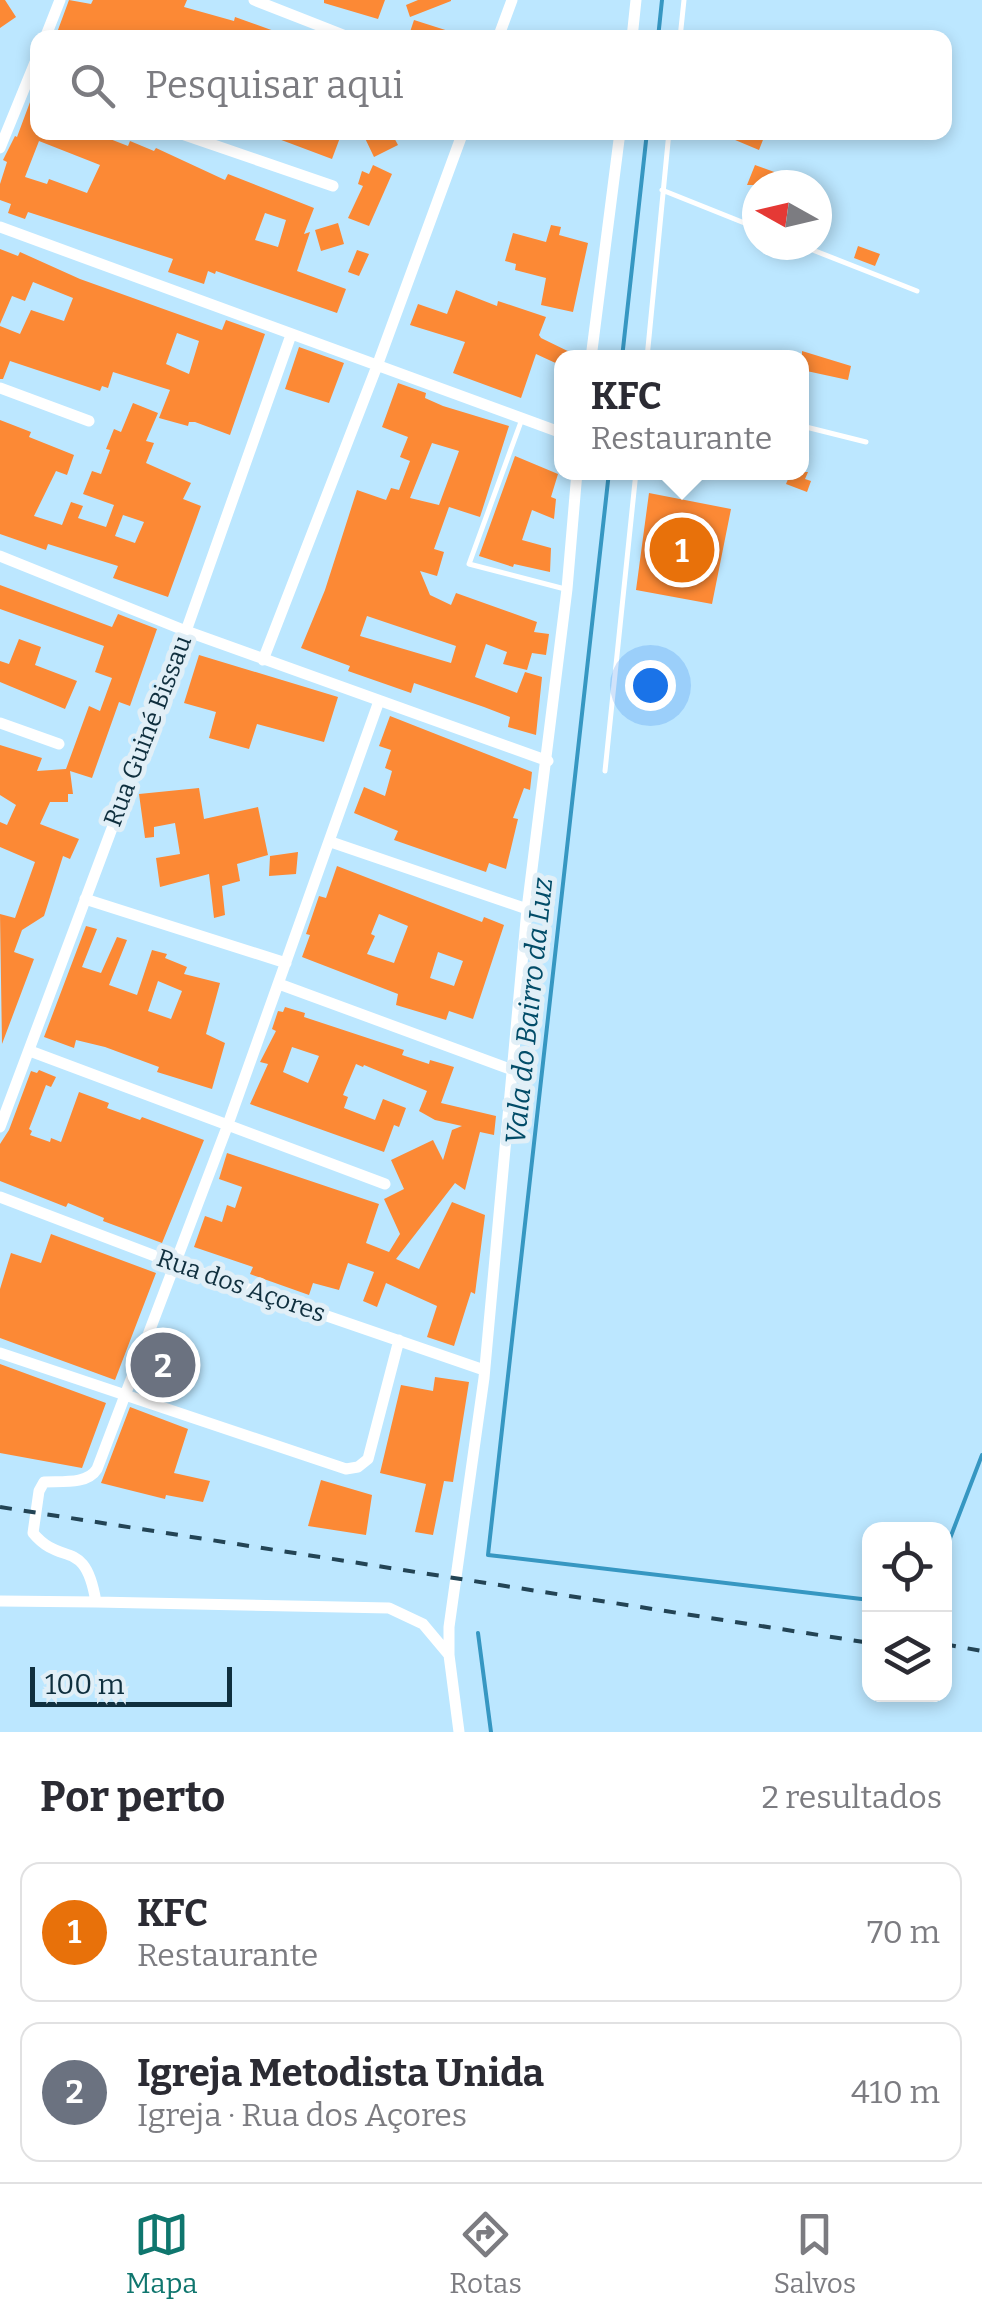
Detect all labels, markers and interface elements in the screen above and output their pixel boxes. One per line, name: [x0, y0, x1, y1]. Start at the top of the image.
search box: [30, 30, 952, 140]
icon: search: [65, 58, 120, 113]
text: Pesquisar aqui: [145, 62, 404, 108]
north arrow: [742, 170, 832, 260]
popup: [554, 350, 809, 480]
text: KFC: [591, 373, 662, 419]
text: Restaurante: [591, 419, 772, 457]
pin: 1: [650, 512, 714, 588]
street label: Rua Guiné Bissau: [98, 631, 198, 831]
your location: [625, 660, 676, 711]
water label: Vala do Bairro da Luz: [499, 876, 559, 1146]
street label: Rua dos Açores: [153, 1243, 329, 1329]
pin: 2: [130, 1328, 196, 1402]
map controls: [862, 1522, 952, 1702]
button: locate: [862, 1522, 952, 1612]
button: layers: [862, 1612, 952, 1702]
scale bar: [30, 1662, 232, 1706]
text: 100 m: [45, 1668, 125, 1701]
text: Por perto: [40, 1772, 225, 1822]
text: 2 resultados: [761, 1778, 942, 1816]
text: KFC: [137, 1890, 208, 1936]
text: 1: [68, 1913, 81, 1951]
text: 70 m: [867, 1913, 940, 1951]
text: Restaurante: [137, 1936, 318, 1974]
text: Igreja Metodista Unida: [137, 2050, 544, 2096]
text: 2: [65, 2073, 84, 2111]
text: 410 m: [851, 2073, 940, 2111]
text: Igreja · Rua dos Açores: [137, 2096, 467, 2134]
tab: Mapa: [126, 2207, 198, 2300]
tab: Rotas: [449, 2207, 522, 2300]
tab: Salvos: [773, 2207, 856, 2300]

